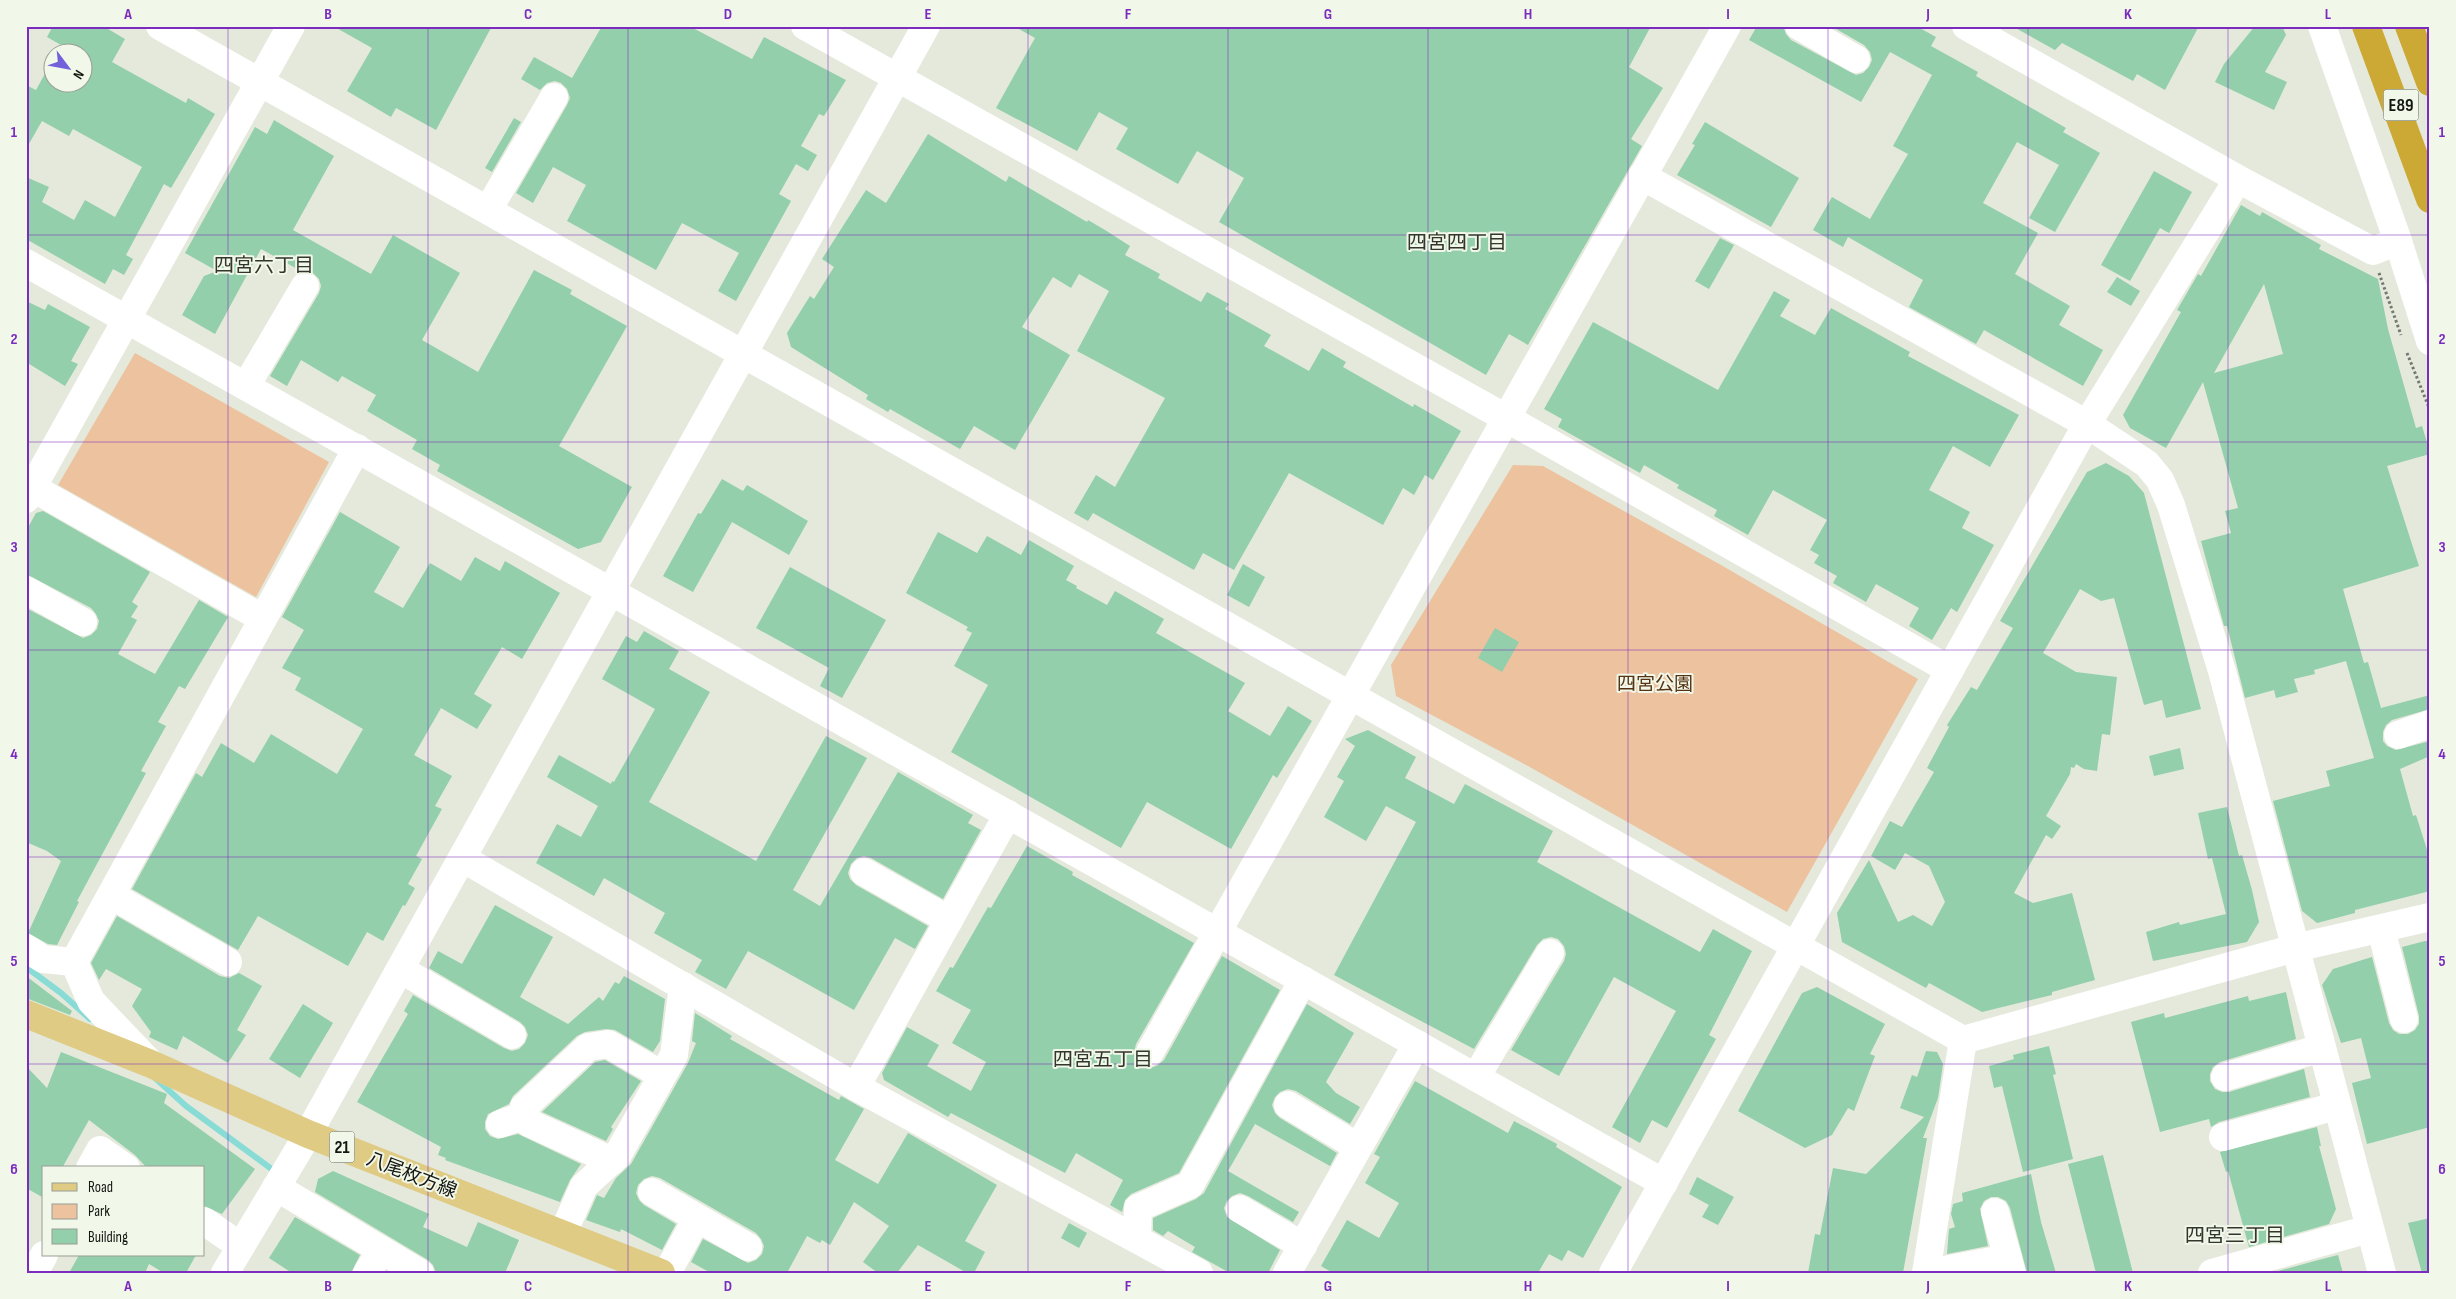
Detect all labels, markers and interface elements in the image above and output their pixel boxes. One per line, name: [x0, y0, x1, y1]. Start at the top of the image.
text: A: [123, 5, 132, 24]
text: B: [324, 5, 332, 24]
text: C: [524, 5, 532, 24]
text: D: [724, 5, 732, 24]
text: E: [925, 5, 932, 24]
text: F: [1125, 5, 1132, 24]
text: G: [1324, 5, 1332, 24]
text: H: [1524, 5, 1532, 24]
text: I: [1726, 5, 1730, 24]
text: J: [1925, 5, 1930, 24]
text: K: [2124, 5, 2132, 24]
text: L: [2325, 5, 2332, 24]
north arrow: [42, 42, 92, 92]
text: N: [69, 67, 88, 82]
road number: E89: [2384, 90, 2418, 120]
text: 1: [11, 123, 18, 142]
text: 1: [2439, 123, 2446, 142]
district label: 四宮四丁目: [1407, 231, 1507, 255]
district label: 四宮六丁目: [214, 254, 314, 278]
text: 2: [10, 330, 18, 349]
text: 2: [2438, 330, 2446, 349]
text: 3: [10, 538, 18, 557]
text: 3: [2438, 538, 2446, 557]
park label: 四宮公園: [1617, 673, 1693, 696]
text: 4: [10, 745, 18, 764]
text: 4: [2438, 745, 2446, 764]
text: 5: [10, 952, 18, 971]
text: 5: [2438, 952, 2446, 971]
district label: 四宮五丁目: [1053, 1048, 1153, 1072]
road number: 21: [330, 1132, 354, 1162]
street label: 八尾枚方線: [363, 1148, 460, 1203]
text: 6: [10, 1160, 18, 1179]
text: 6: [2438, 1160, 2446, 1179]
legend: [42, 1166, 205, 1256]
text: Road: [88, 1178, 113, 1197]
text: Park: [88, 1202, 110, 1221]
district label: 四宮三丁目: [2185, 1224, 2285, 1248]
text: Building: [88, 1228, 128, 1247]
text: A: [123, 1277, 132, 1296]
text: B: [324, 1277, 332, 1296]
text: C: [524, 1277, 532, 1296]
text: D: [724, 1277, 732, 1296]
text: E: [925, 1277, 932, 1296]
text: F: [1125, 1277, 1132, 1296]
text: G: [1324, 1277, 1332, 1296]
text: H: [1524, 1277, 1532, 1296]
text: I: [1726, 1277, 1730, 1296]
text: J: [1925, 1277, 1930, 1296]
text: K: [2124, 1277, 2132, 1296]
text: L: [2325, 1277, 2332, 1296]

